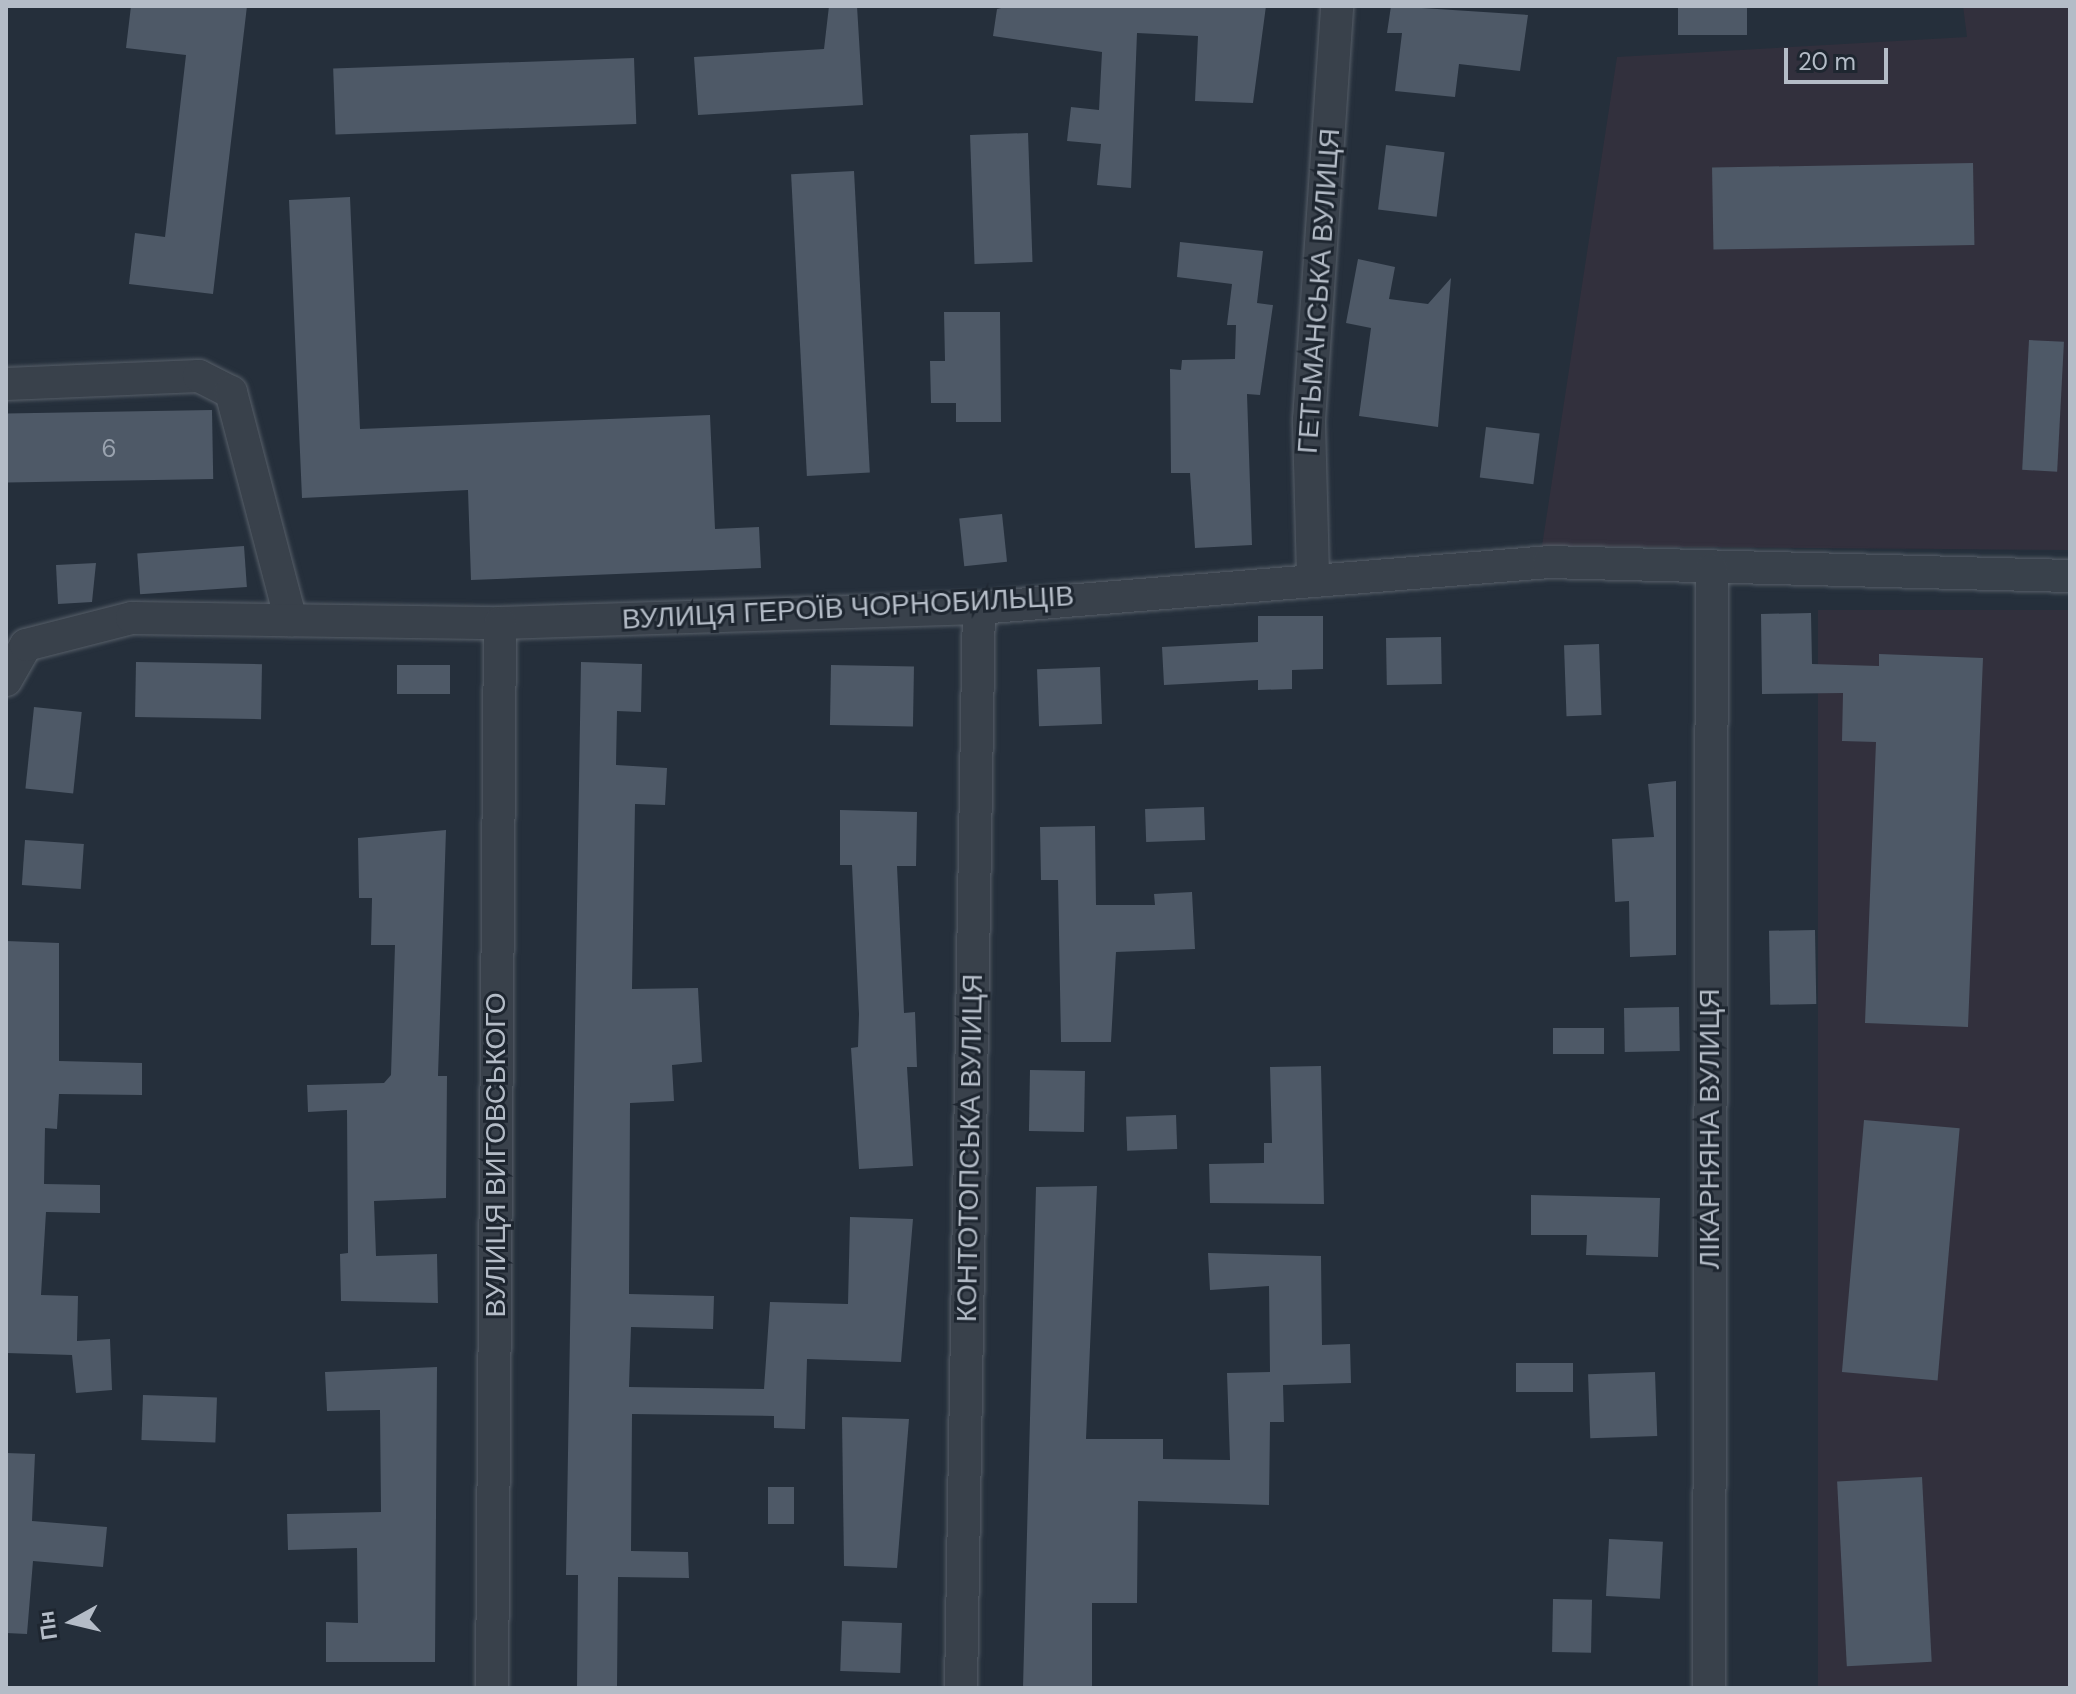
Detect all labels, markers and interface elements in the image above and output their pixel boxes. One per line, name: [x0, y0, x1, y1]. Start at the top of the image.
scale bar: [1788, 32, 1892, 82]
text: 20 m: [1798, 46, 1856, 77]
street label: ГЕТЬМАНСЬКА ВУЛИЦЯ: [1291, 127, 1347, 455]
house number: 6: [101, 435, 117, 463]
street label: ВУЛИЦЯ ГЕРОЇВ ЧОРНОБИЛЬЦІВ: [621, 579, 1075, 637]
street label: КОНТОТОПСЬКА ВУЛИЦЯ: [950, 974, 990, 1322]
street label: ЛІКАРНЯНА ВУЛИЦЯ: [1693, 989, 1727, 1269]
street label: ВУЛИЦЯ ВИГОВСЬКОГО: [479, 992, 513, 1318]
north arrow: [32, 1582, 112, 1662]
text: Пн: [31, 1609, 64, 1642]

